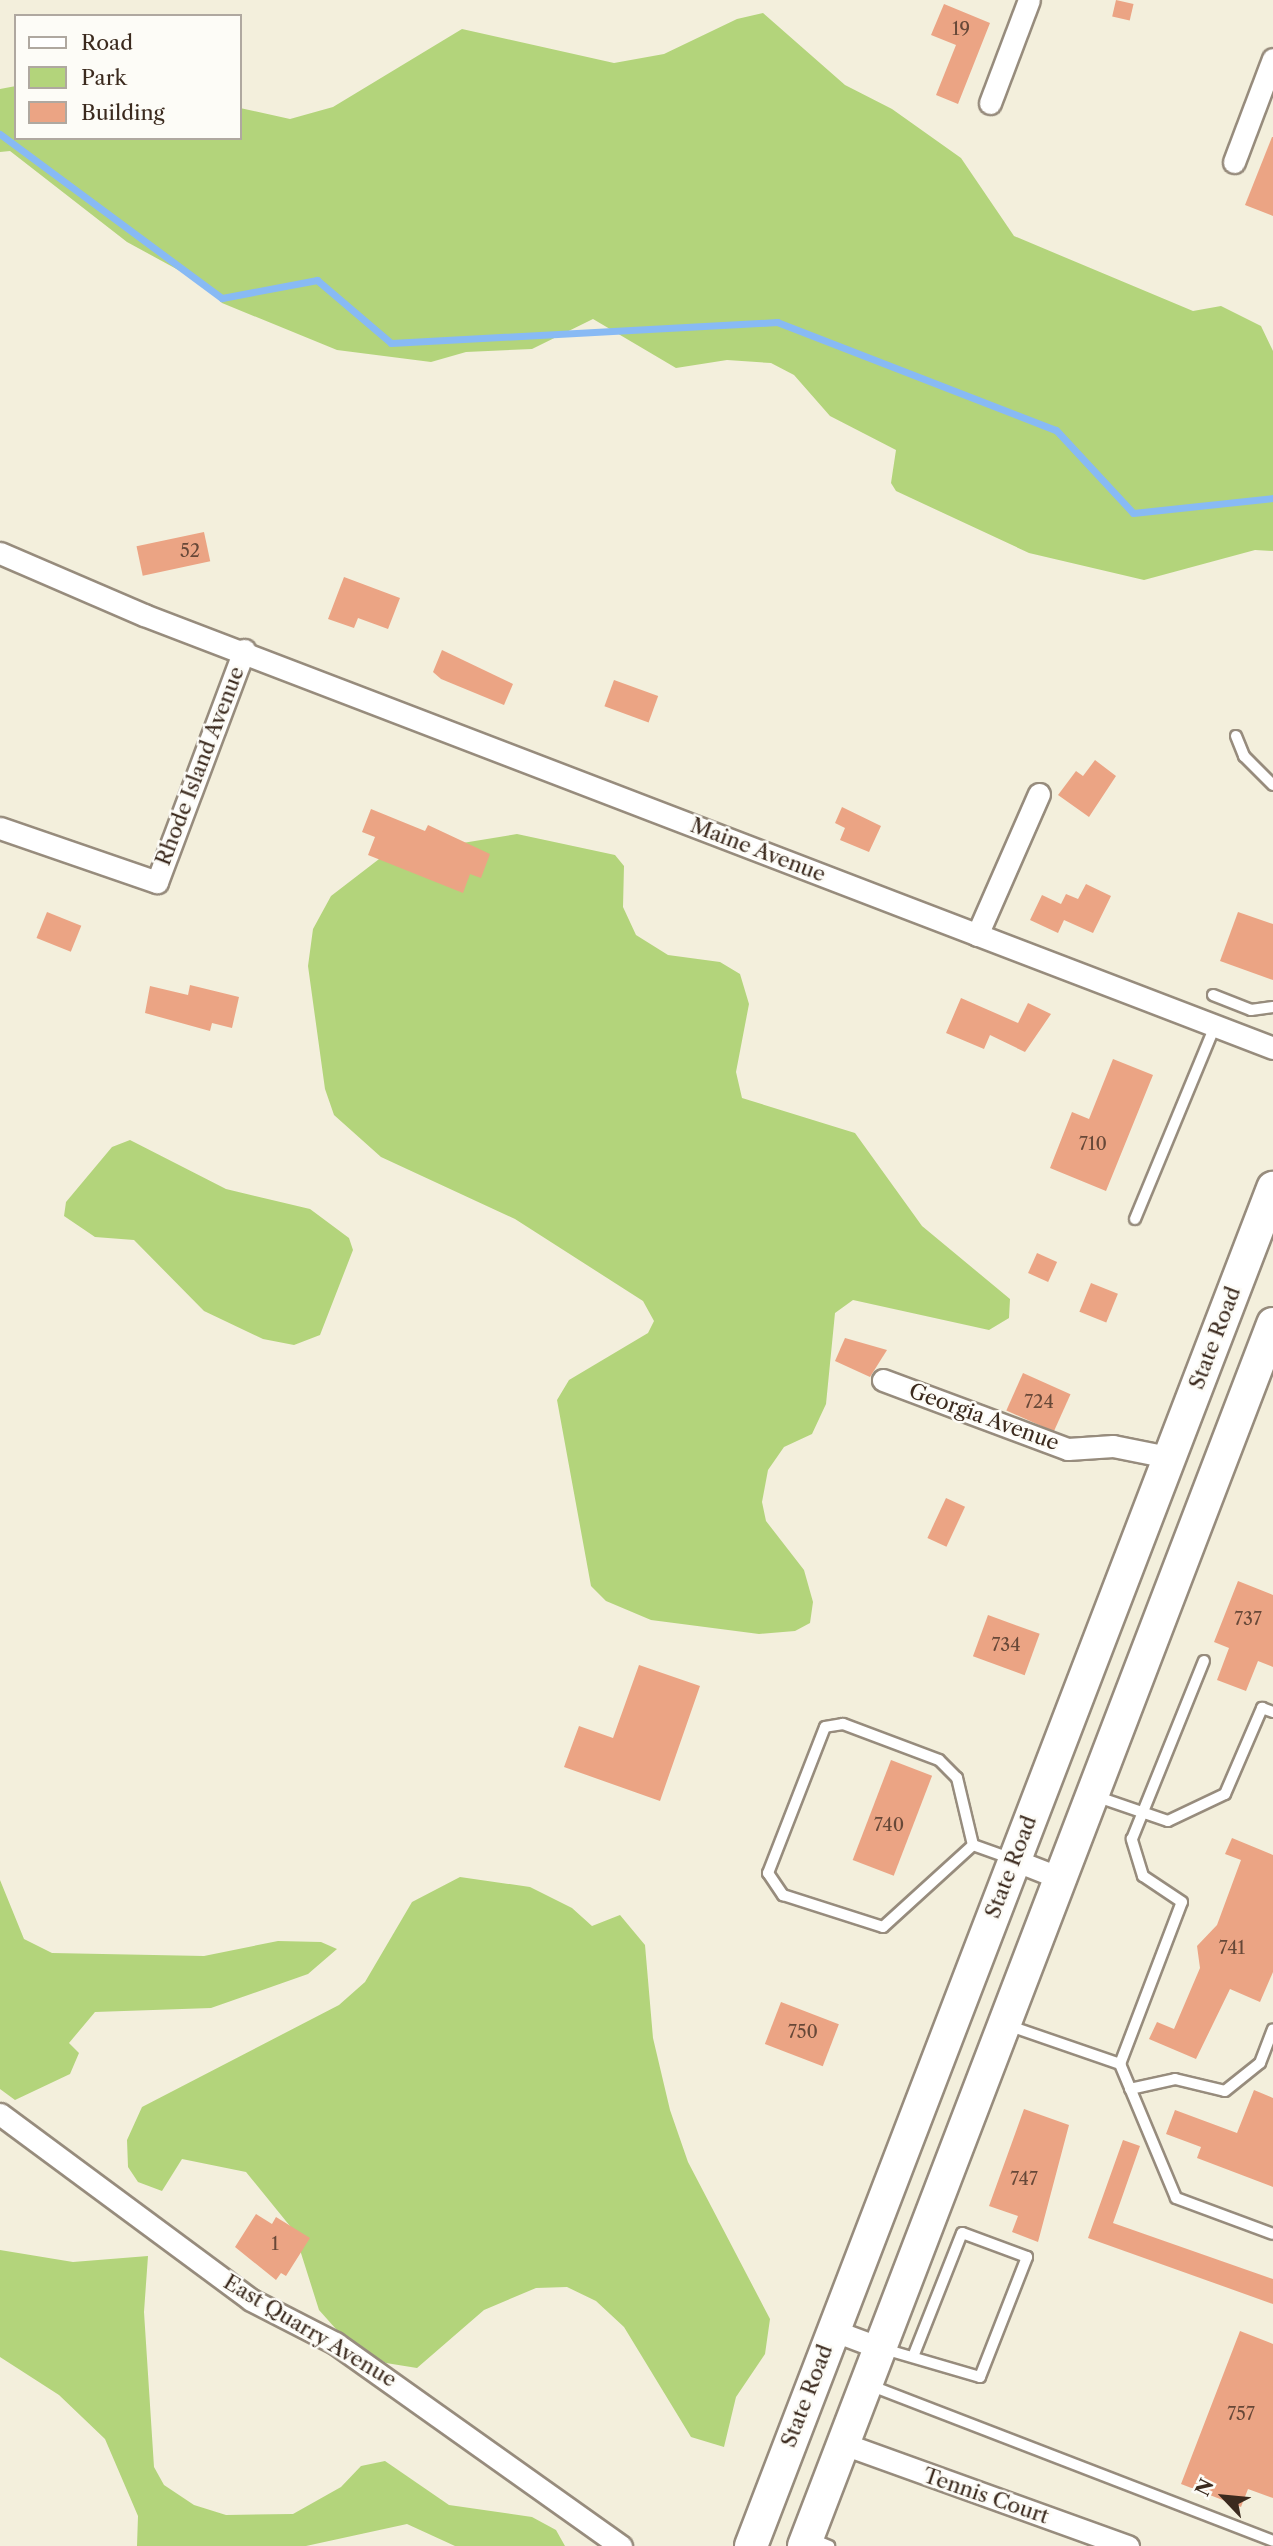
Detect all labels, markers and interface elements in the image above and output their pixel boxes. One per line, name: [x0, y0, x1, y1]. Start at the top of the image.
legend: [14, 14, 242, 140]
house number: 19: [952, 18, 970, 40]
text: Road: [81, 30, 133, 55]
text: Park: [81, 65, 127, 90]
text: Building: [81, 100, 165, 125]
house number: 52: [180, 540, 200, 562]
street label: Rhode Island Avenue: [150, 663, 250, 869]
street label: Maine Avenue: [686, 812, 830, 888]
house number: 710: [1079, 1133, 1107, 1155]
street label: State Road: [1184, 1283, 1246, 1393]
street label: Georgia Avenue: [905, 1378, 1063, 1456]
house number: 724: [1024, 1391, 1054, 1413]
house number: 737: [1234, 1608, 1262, 1630]
house number: 734: [991, 1634, 1021, 1656]
street label: State Road: [980, 1812, 1042, 1922]
house number: 740: [874, 1814, 904, 1836]
house number: 741: [1219, 1937, 1245, 1959]
house number: 750: [788, 2021, 818, 2043]
house number: 747: [1010, 2168, 1038, 2190]
house number: 1: [271, 2233, 279, 2255]
street label: East Quarry Avenue: [218, 2269, 402, 2393]
street label: State Road: [776, 2341, 838, 2451]
house number: 757: [1227, 2403, 1255, 2425]
north arrow: [1189, 2462, 1259, 2532]
street label: Tennis Court: [920, 2463, 1052, 2529]
text: N: [1191, 2475, 1219, 2500]

